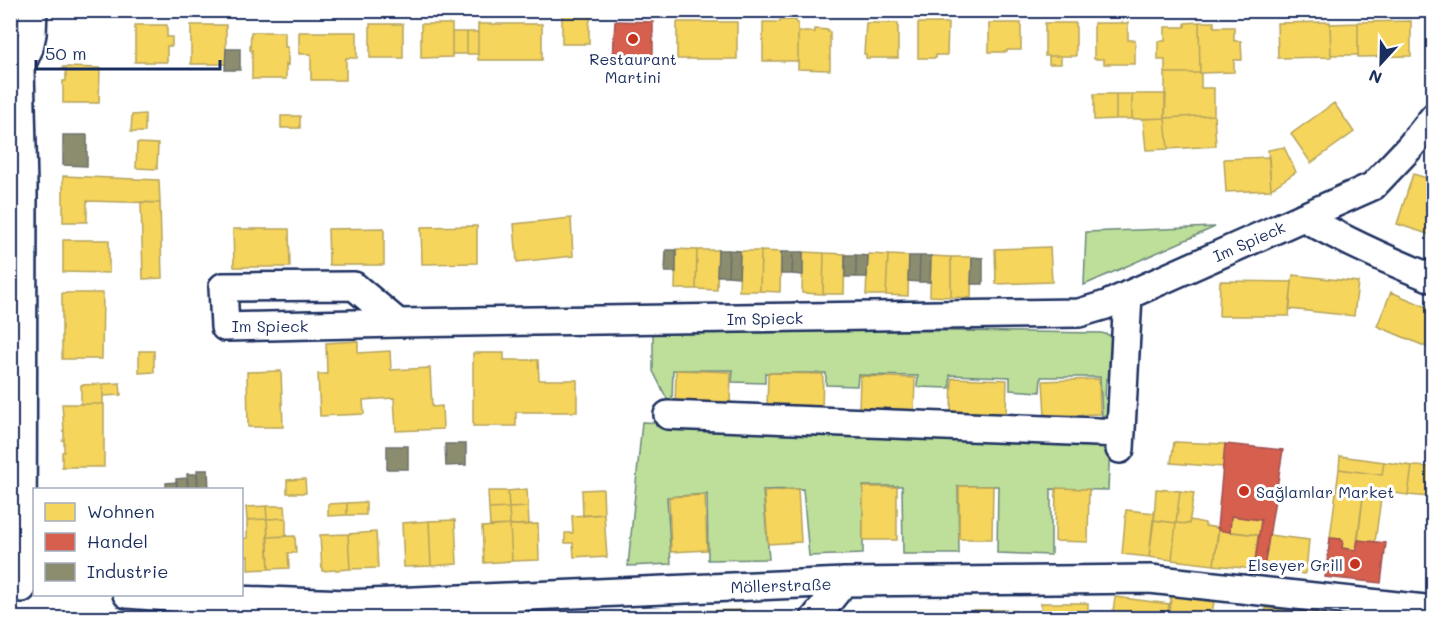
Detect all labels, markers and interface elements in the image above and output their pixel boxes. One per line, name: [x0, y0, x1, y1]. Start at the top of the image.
marker: Restaurant Martini: [626, 32, 640, 46]
scale bar: [36, 33, 220, 71]
north arrow: [1351, 33, 1411, 93]
text: 50 m: [45, 41, 87, 65]
place label: Restaurant Martini: [589, 48, 677, 87]
text: N: [1366, 65, 1385, 89]
street label: Im Spieck: [1210, 216, 1288, 266]
street label: Im Spieck: [727, 307, 803, 329]
street label: Im Spieck: [232, 315, 308, 336]
place label: Sağlamlar Market: [1256, 481, 1394, 502]
marker: Sağlamlar Market: [1237, 484, 1251, 498]
legend: [33, 488, 243, 596]
text: Wohnen: [87, 499, 155, 523]
text: Handel: [87, 529, 148, 553]
place label: Elseyer Grill: [1248, 554, 1343, 575]
marker: Elseyer Grill: [1348, 557, 1362, 571]
text: Industrie: [87, 559, 168, 583]
street label: Möllerstraße: [730, 573, 832, 597]

